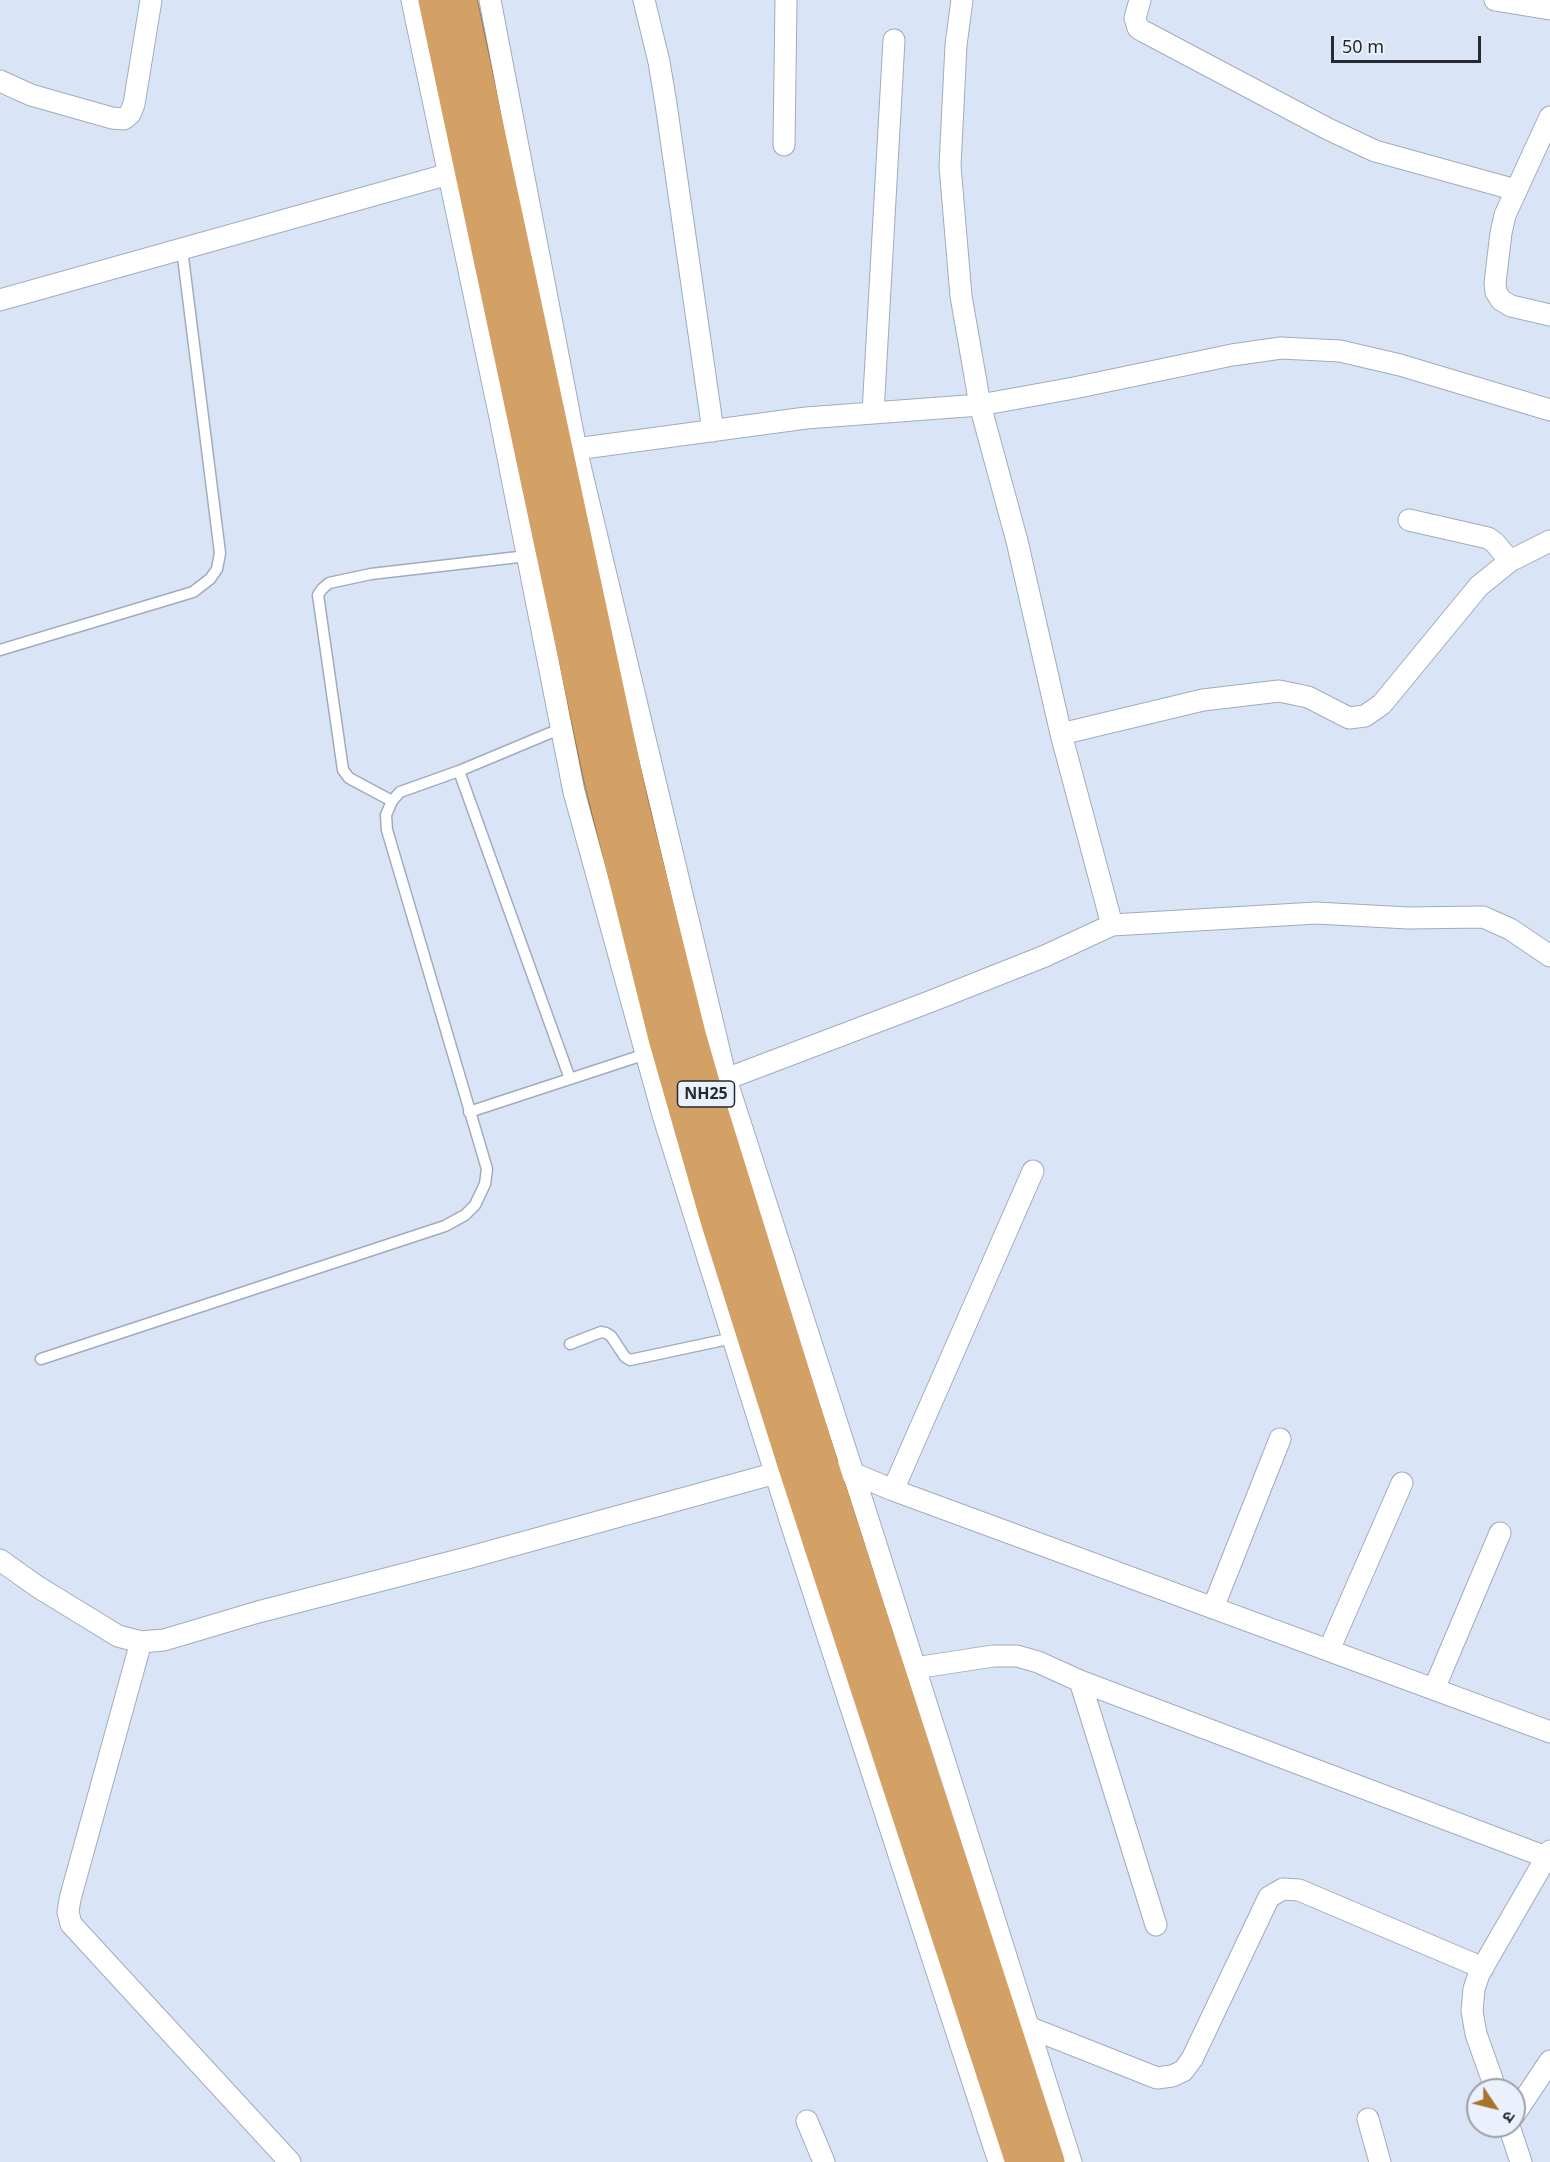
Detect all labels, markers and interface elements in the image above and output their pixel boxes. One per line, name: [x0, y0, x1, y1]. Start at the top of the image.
scale bar: [1334, 24, 1484, 62]
text: 50 m: [1342, 34, 1384, 58]
road number: NH25: [678, 1081, 734, 1107]
north arrow: [1466, 2078, 1526, 2138]
text: उ: [1497, 2107, 1521, 2127]

